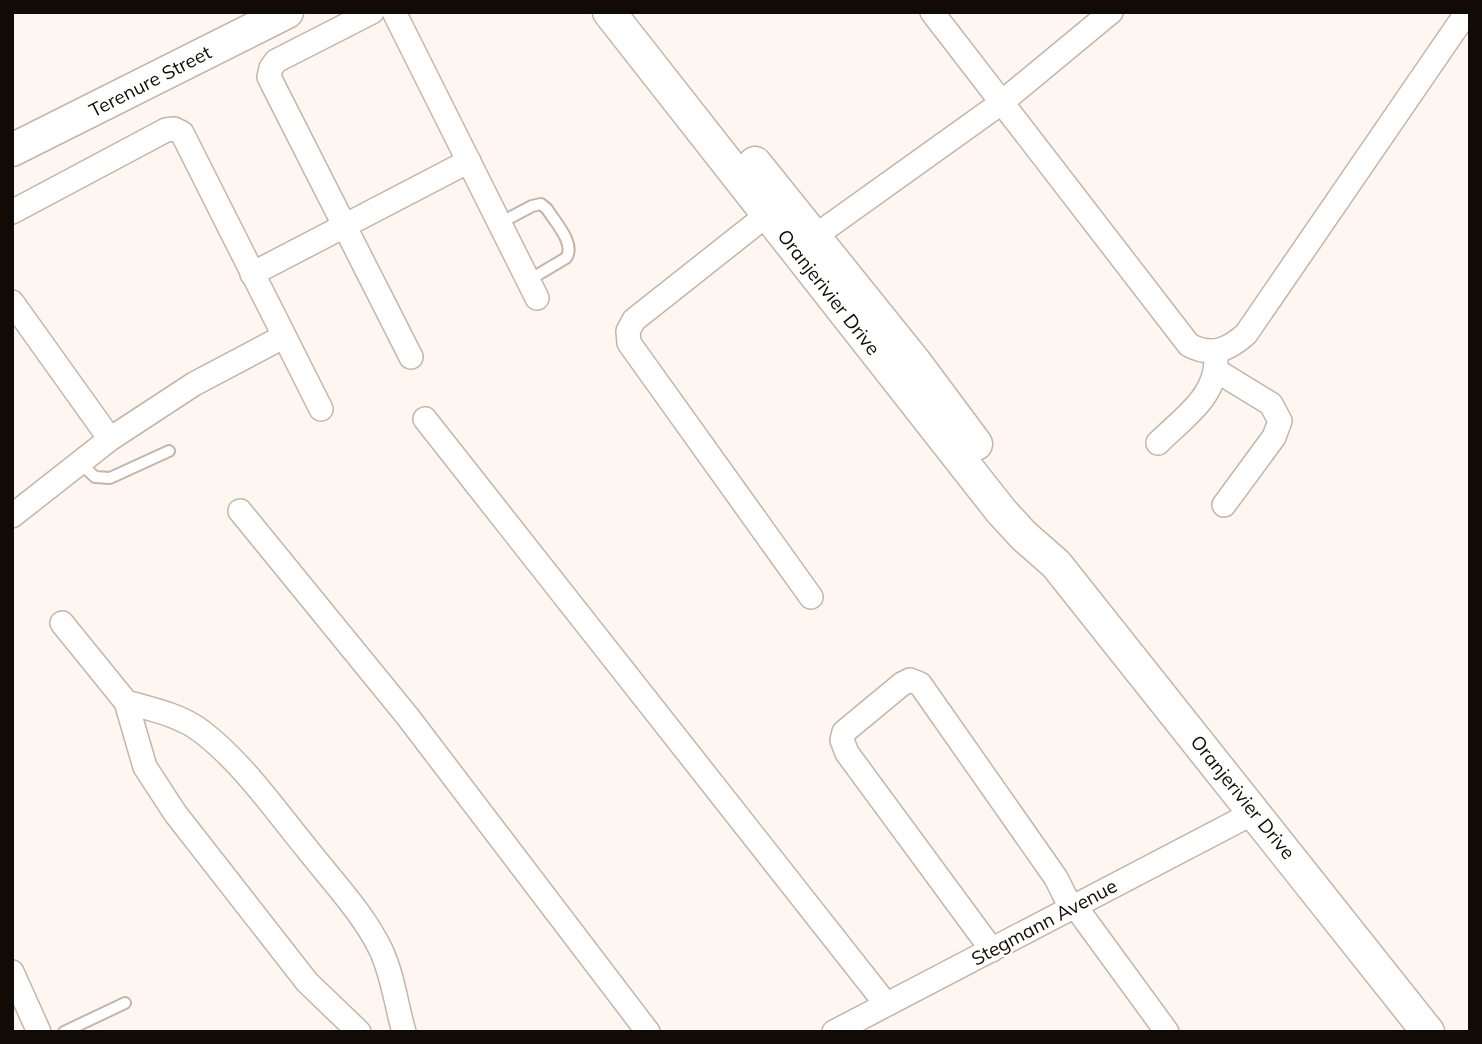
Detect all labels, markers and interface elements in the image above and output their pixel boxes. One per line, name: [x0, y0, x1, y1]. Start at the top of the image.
street label: Terenure Street: [85, 40, 216, 122]
street label: Oranjerivier Drive: [772, 224, 886, 360]
street label: Oranjerivier Drive: [1186, 730, 1300, 864]
street label: Stegmann Avenue: [967, 873, 1121, 971]

